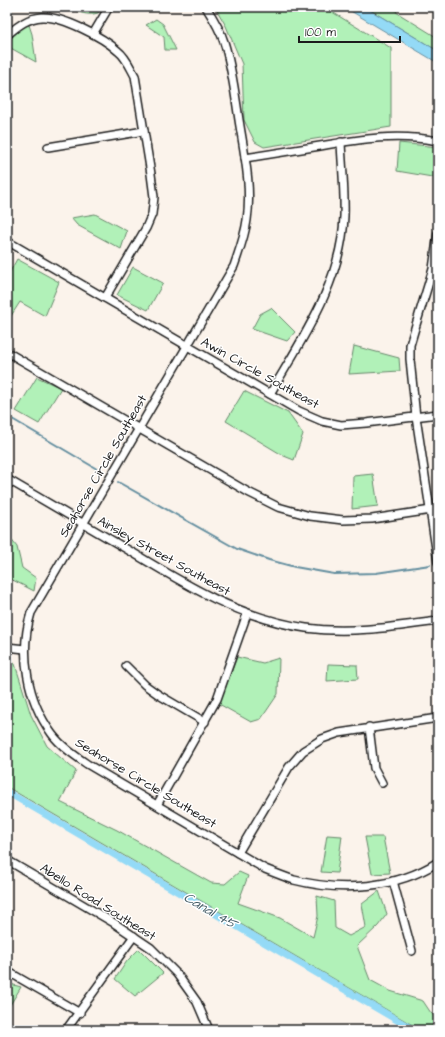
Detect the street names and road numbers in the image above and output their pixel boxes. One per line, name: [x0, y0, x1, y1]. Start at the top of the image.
street label: Awin Circle Southeast: [198, 333, 323, 413]
street label: Seahorse Circle Southeast: [55, 391, 152, 541]
street label: Ainsley Street Southeast: [94, 512, 234, 601]
street label: Seahorse Circle Southeast: [72, 734, 221, 833]
street label: Abello Road Southeast: [37, 859, 160, 945]

